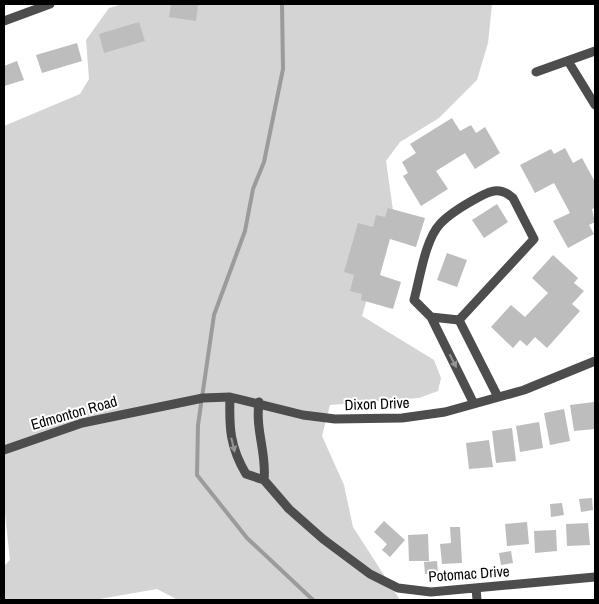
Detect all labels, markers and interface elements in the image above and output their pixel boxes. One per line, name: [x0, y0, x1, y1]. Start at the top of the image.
one-way arrow: [449, 354, 457, 368]
street label: Edmonton Road: [28, 390, 119, 435]
street label: Dixon Drive: [344, 392, 410, 415]
one-way arrow: [229, 437, 237, 452]
street label: Potomac Drive: [428, 560, 510, 587]

